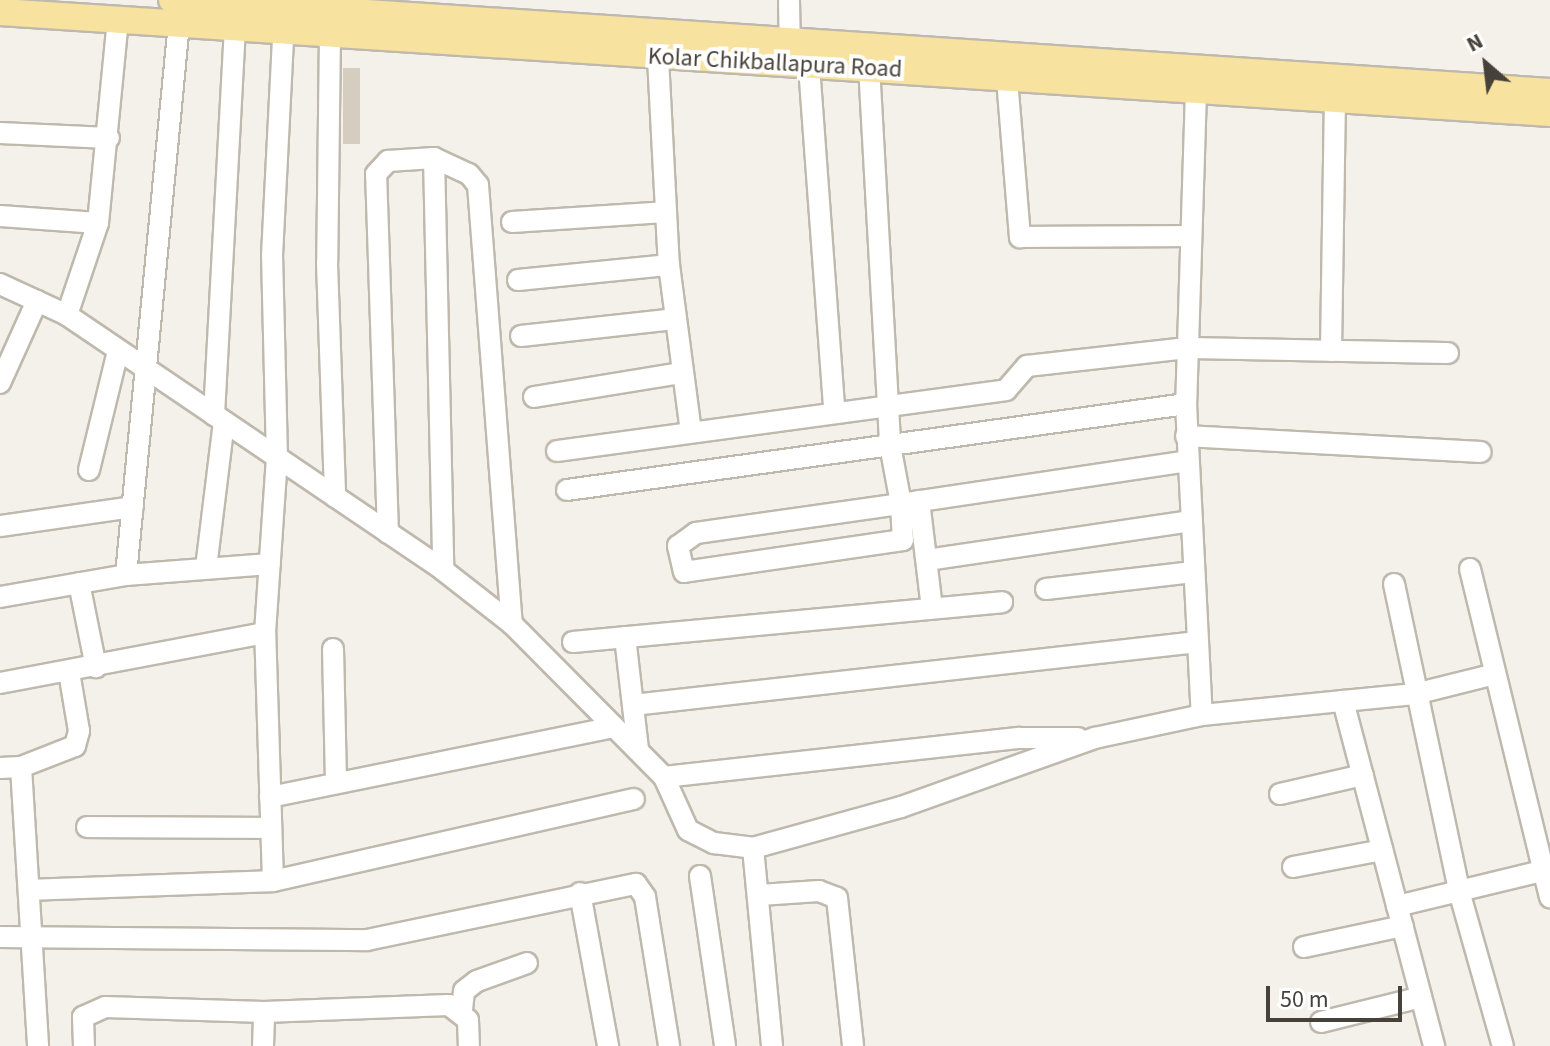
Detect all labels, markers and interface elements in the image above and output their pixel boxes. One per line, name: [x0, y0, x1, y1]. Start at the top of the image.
north arrow: [1446, 24, 1526, 104]
text: N: [1461, 25, 1489, 60]
street label: Kolar Chikballapura Road: [647, 42, 903, 84]
scale bar: [1270, 970, 1406, 1020]
text: 50 m: [1280, 982, 1329, 1017]

